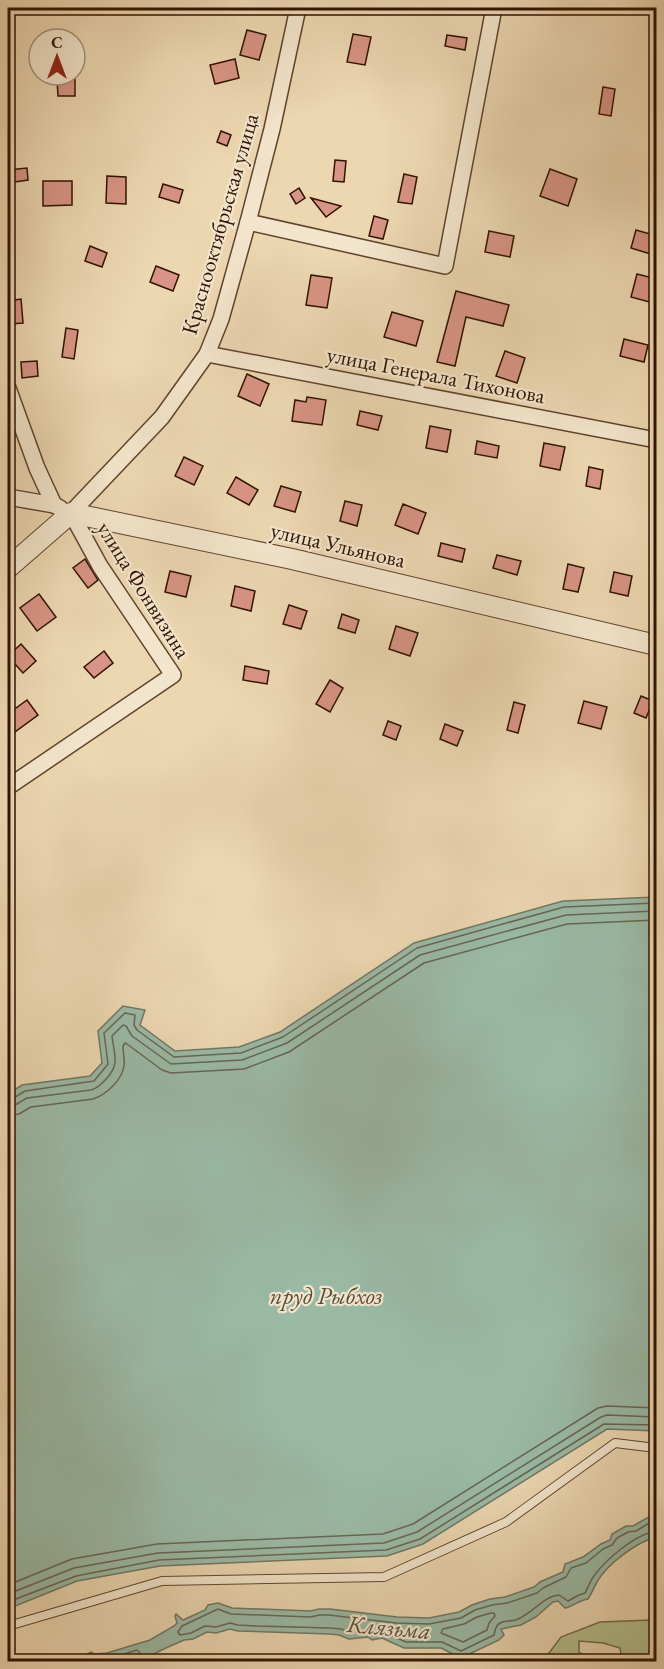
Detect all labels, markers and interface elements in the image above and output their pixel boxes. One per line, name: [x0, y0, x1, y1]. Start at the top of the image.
north arrow: [27, 27, 87, 87]
text: С: [51, 32, 63, 53]
street label: Краснооктябрьская улица: [175, 110, 266, 338]
street label: улица Генерала Тихонова: [324, 340, 548, 410]
street label: улица Ульянова: [268, 515, 408, 575]
street label: улица Фонвизина: [90, 516, 198, 664]
water label: пруд Рыбхоз: [270, 1280, 382, 1311]
water label: Клязьма: [345, 1608, 432, 1646]

